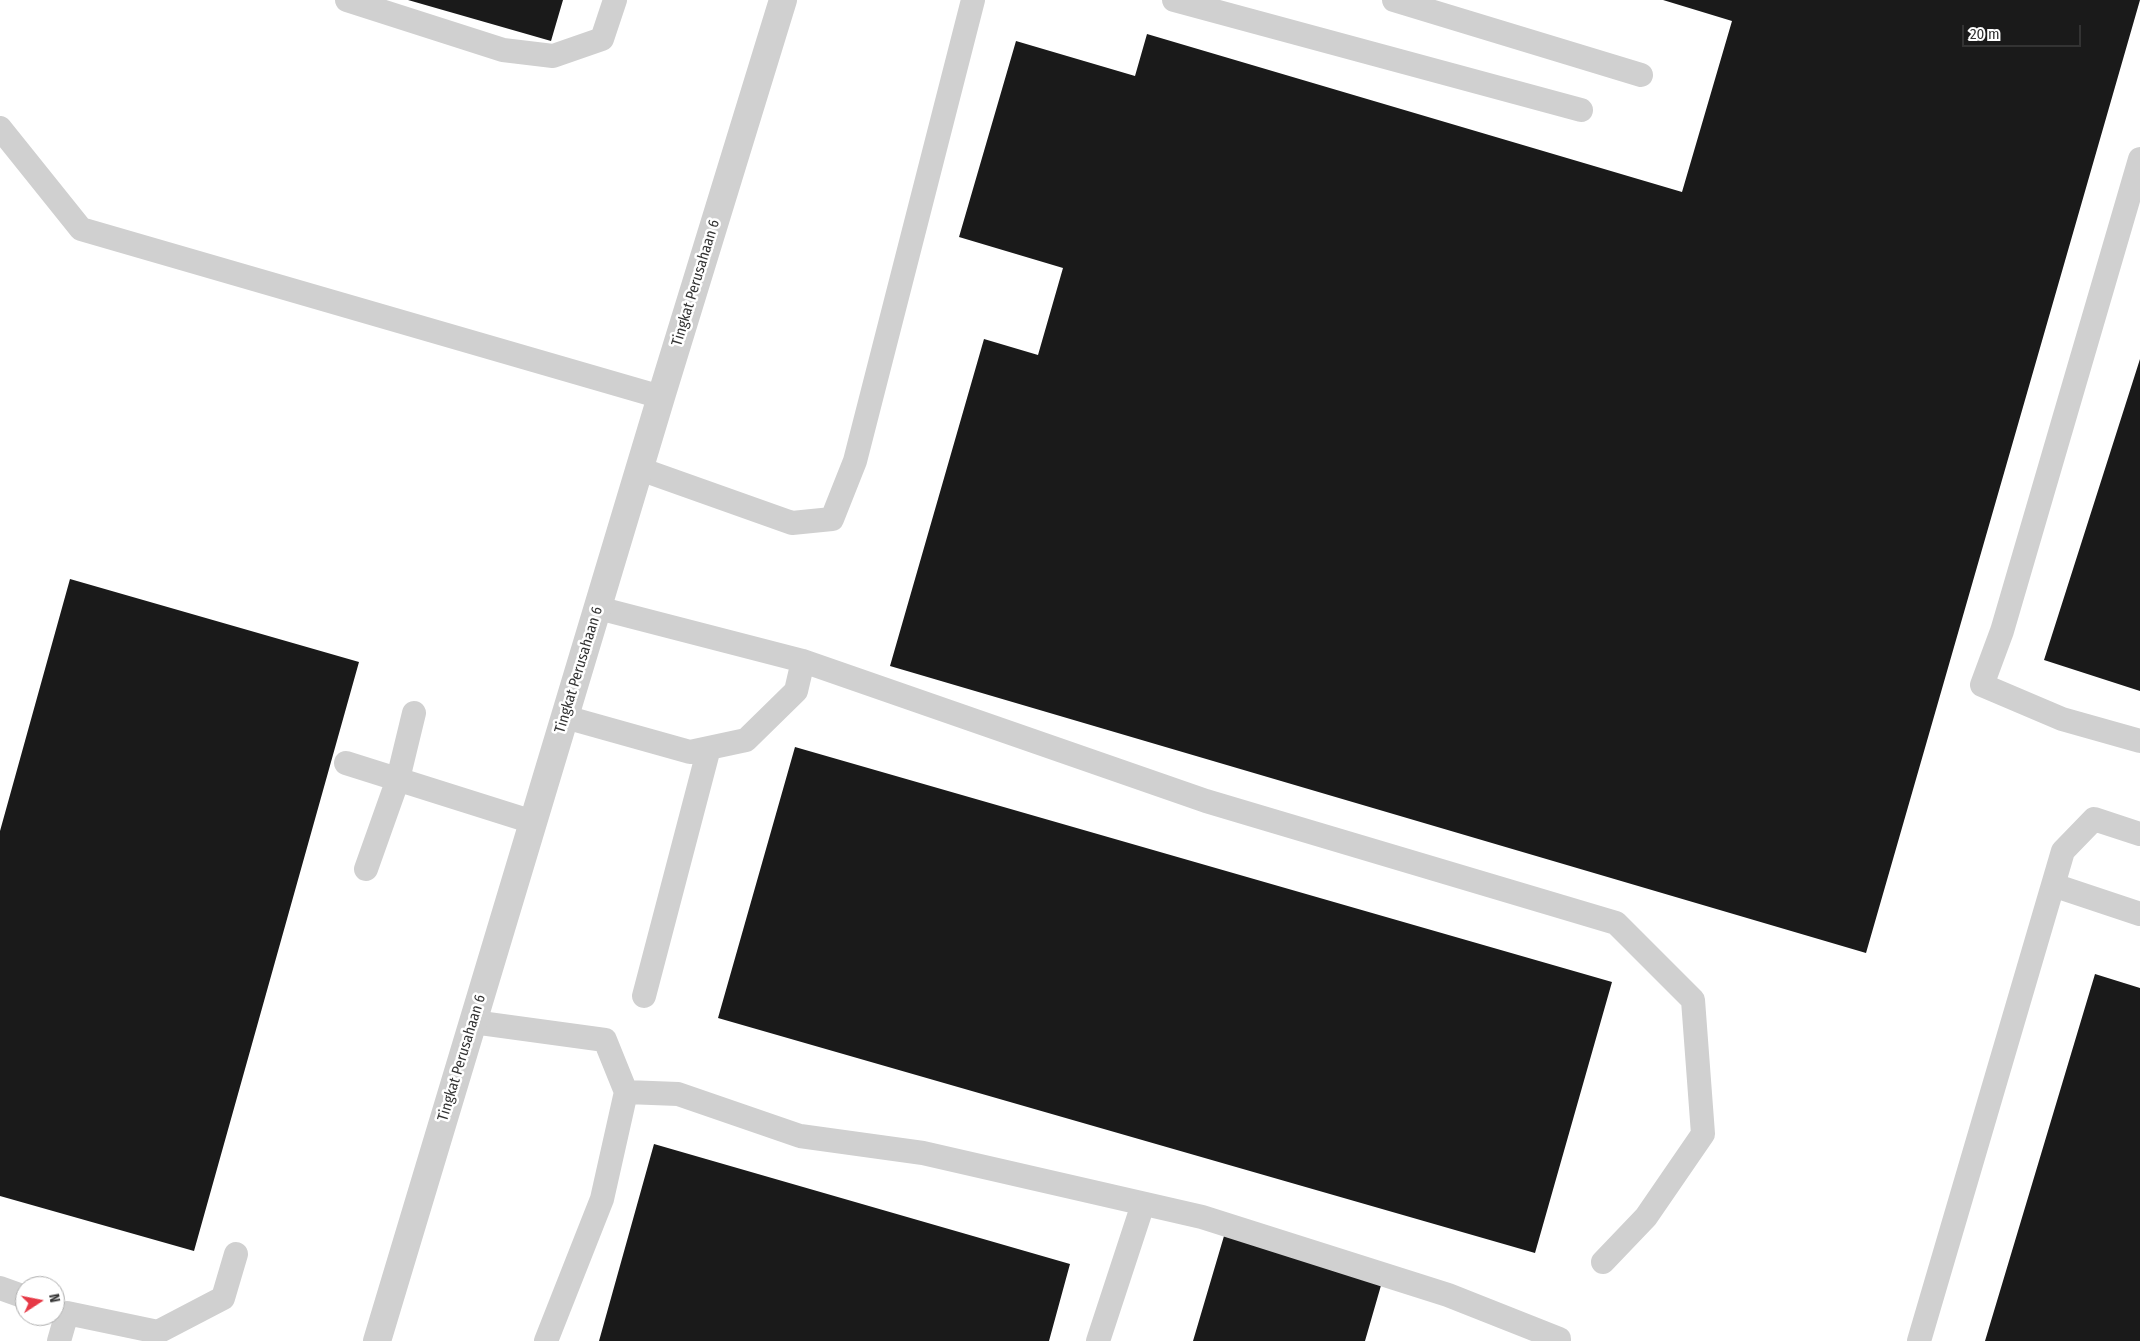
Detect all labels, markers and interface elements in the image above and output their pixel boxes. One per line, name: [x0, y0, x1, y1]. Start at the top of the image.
scale bar: [1965, 15, 2084, 47]
text: 20 m: [1970, 25, 2000, 43]
street label: Tingkat Perusahaan 6: [668, 218, 724, 348]
street label: Tingkat Perusahaan 6: [551, 605, 607, 735]
street label: Tingkat Perusahaan 6: [434, 993, 490, 1123]
north arrow: [15, 1276, 65, 1326]
text: N: [45, 1292, 63, 1304]

